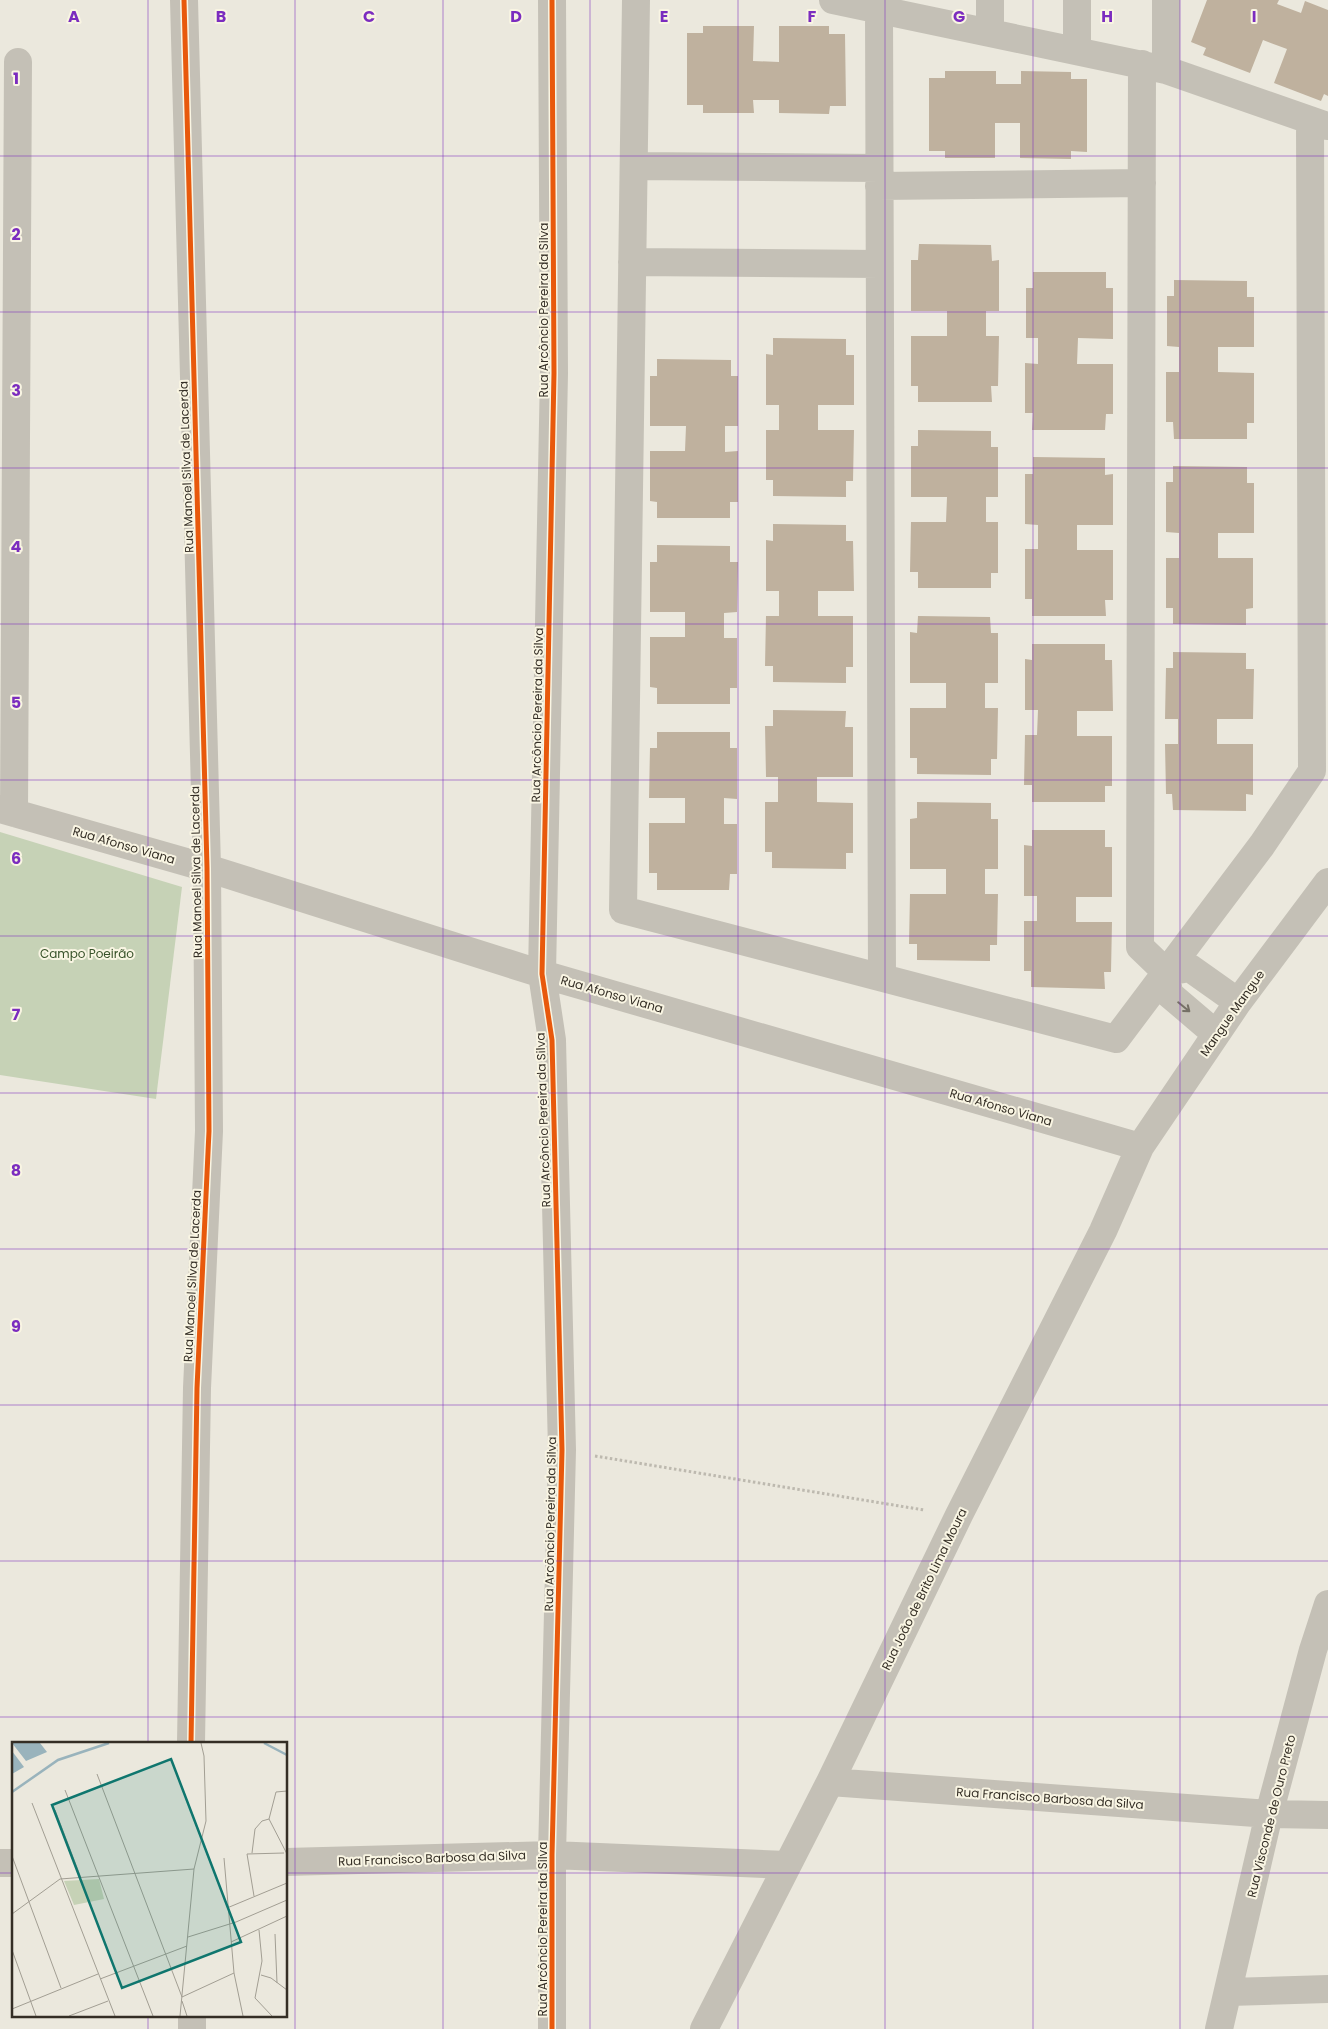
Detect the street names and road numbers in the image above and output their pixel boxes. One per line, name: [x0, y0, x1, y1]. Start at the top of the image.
street label: Rua Arcôncio Pereira da Silva: [535, 223, 552, 397]
street label: Rua Manoel Silva de Lacerda: [175, 381, 197, 553]
street label: Rua Arcôncio Pereira da Silva: [527, 627, 547, 803]
street label: Rua Manoel Silva de Lacerda: [186, 786, 206, 958]
street label: Rua Afonso Viana: [71, 822, 177, 868]
street label: Mangue Mangue: [1196, 966, 1268, 1060]
street label: Rua Afonso Viana: [559, 971, 665, 1017]
street label: Rua Arcôncio Pereira da Silva: [531, 1032, 555, 1208]
street label: Rua Afonso Viana: [948, 1084, 1054, 1130]
street label: Rua Manoel Silva de Lacerda: [179, 1190, 205, 1362]
street label: Rua Arcôncio Pereira da Silva: [540, 1436, 560, 1612]
street label: Rua João de Brito Lima Moura: [877, 1505, 971, 1673]
street label: Rua Visconde de Ouro Preto: [1243, 1733, 1300, 1899]
street label: Rua Francisco Barbosa da Silva: [956, 1783, 1144, 1813]
street label: Rua Arcôncio Pereira da Silva: [534, 1842, 551, 2016]
street label: Rua Francisco Barbosa da Silva: [338, 1846, 526, 1870]

